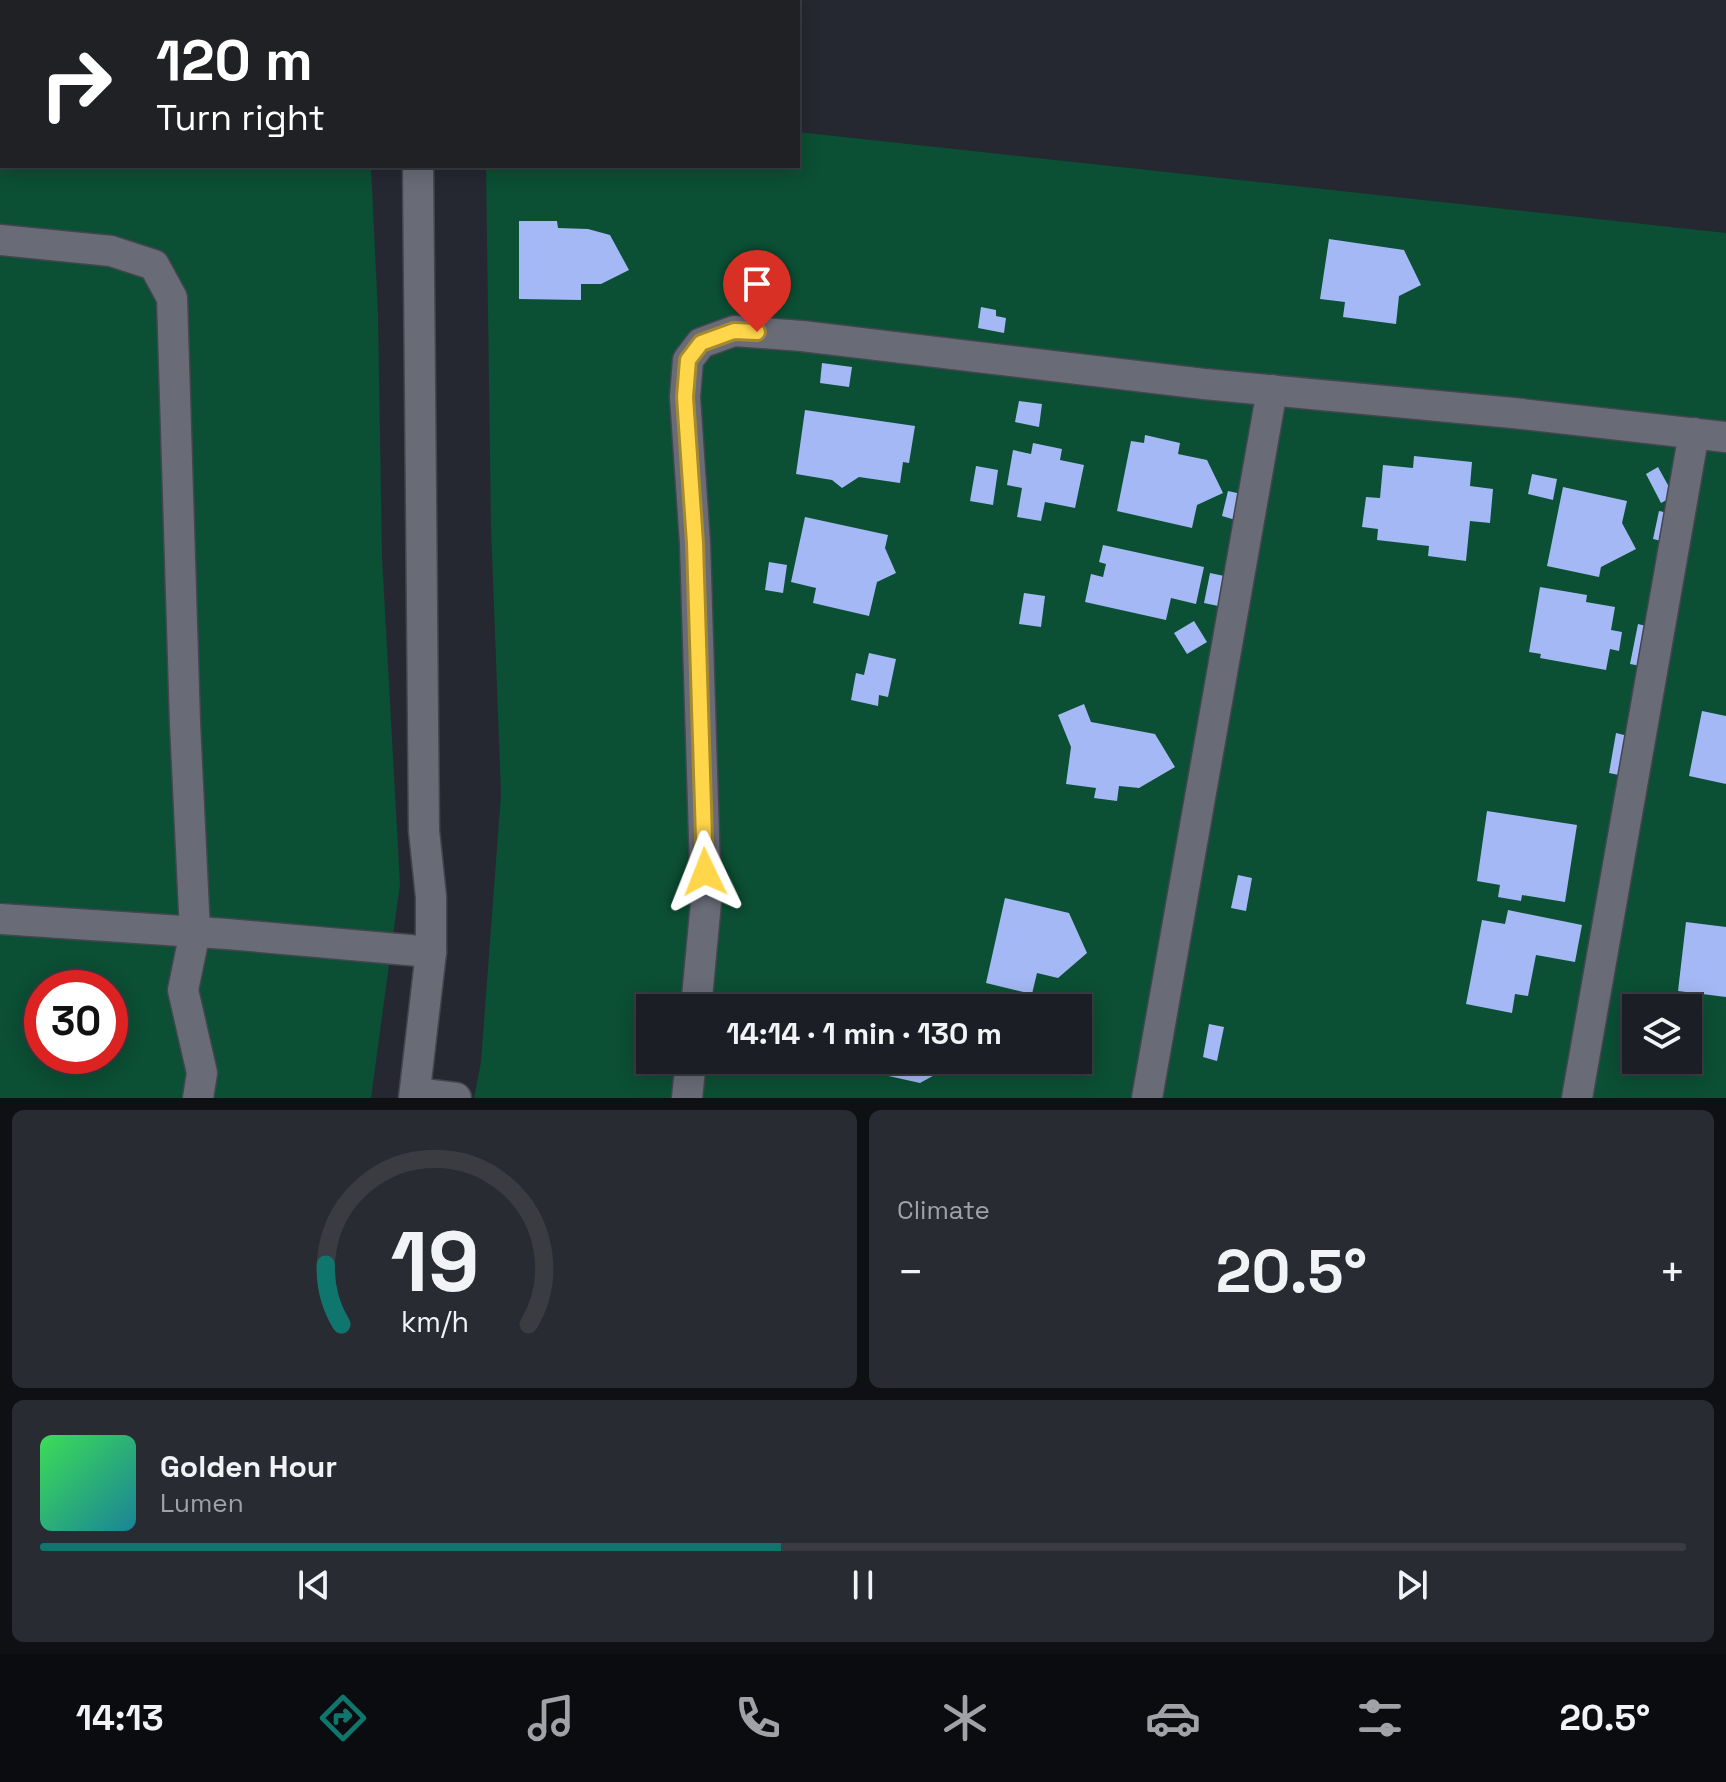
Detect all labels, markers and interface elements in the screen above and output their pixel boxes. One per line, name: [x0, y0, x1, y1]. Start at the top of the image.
text: 120 m: [156, 25, 313, 96]
icon: right: [24, 32, 128, 136]
text: Turn right: [156, 95, 325, 141]
pin: [723, 250, 791, 332]
icon: arrive: [735, 262, 779, 306]
position arrow: [663, 830, 747, 914]
speed limit sign: 30: [24, 970, 128, 1074]
map controls: [1622, 994, 1702, 1074]
button: layers: [1622, 994, 1702, 1074]
text: 14:14 · 1 min · 130 m: [726, 1014, 1002, 1053]
text: Climate: [897, 1193, 990, 1227]
text: 19: [390, 1209, 479, 1315]
text: 20.5°: [1216, 1233, 1367, 1310]
text: −: [897, 1244, 924, 1300]
text: +: [1659, 1244, 1686, 1300]
text: km/h: [400, 1304, 469, 1340]
text: Golden Hour: [160, 1447, 337, 1486]
text: Lumen: [160, 1486, 244, 1520]
icon: previous: [292, 1563, 336, 1607]
icon: pause: [841, 1563, 885, 1607]
icon: next: [1390, 1563, 1434, 1607]
icon: directions: [315, 1690, 371, 1746]
icon: music: [523, 1690, 579, 1746]
icon: phone: [730, 1690, 786, 1746]
icon: climate: [937, 1690, 993, 1746]
icon: car: [1145, 1690, 1201, 1746]
icon: filters: [1352, 1690, 1408, 1746]
text: 14:13: [76, 1695, 164, 1741]
text: 20.5°: [1559, 1695, 1650, 1741]

